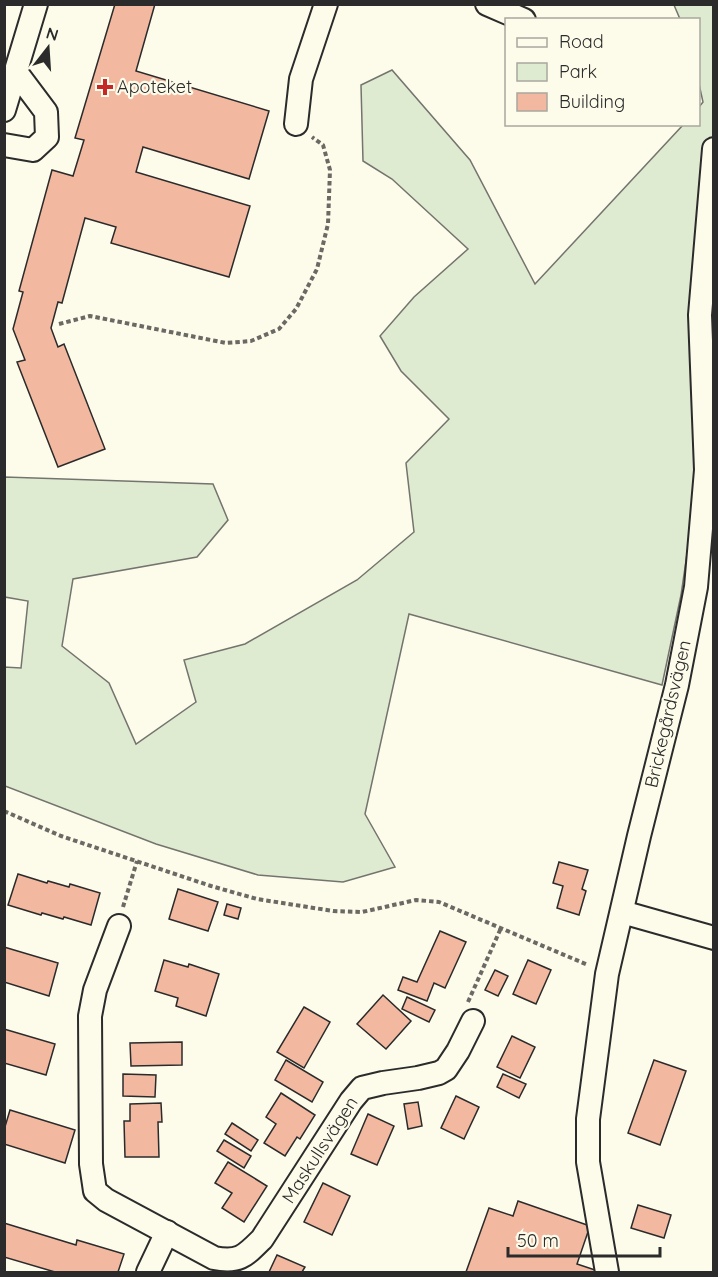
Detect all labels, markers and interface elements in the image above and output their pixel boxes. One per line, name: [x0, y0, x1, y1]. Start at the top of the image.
north arrow: [18, 18, 78, 78]
legend: [505, 18, 700, 126]
text: N: [44, 22, 61, 45]
text: Road: [559, 30, 604, 53]
text: Park: [559, 60, 597, 83]
place label: Apoteket: [117, 75, 192, 98]
marker: Apoteket: [98, 80, 112, 94]
text: Building: [559, 90, 625, 113]
street label: Brickegårdsvägen: [639, 638, 696, 790]
street label: Maskullsvägen: [277, 1092, 363, 1207]
scale bar: [508, 1220, 660, 1258]
text: 50 m: [517, 1229, 559, 1252]

